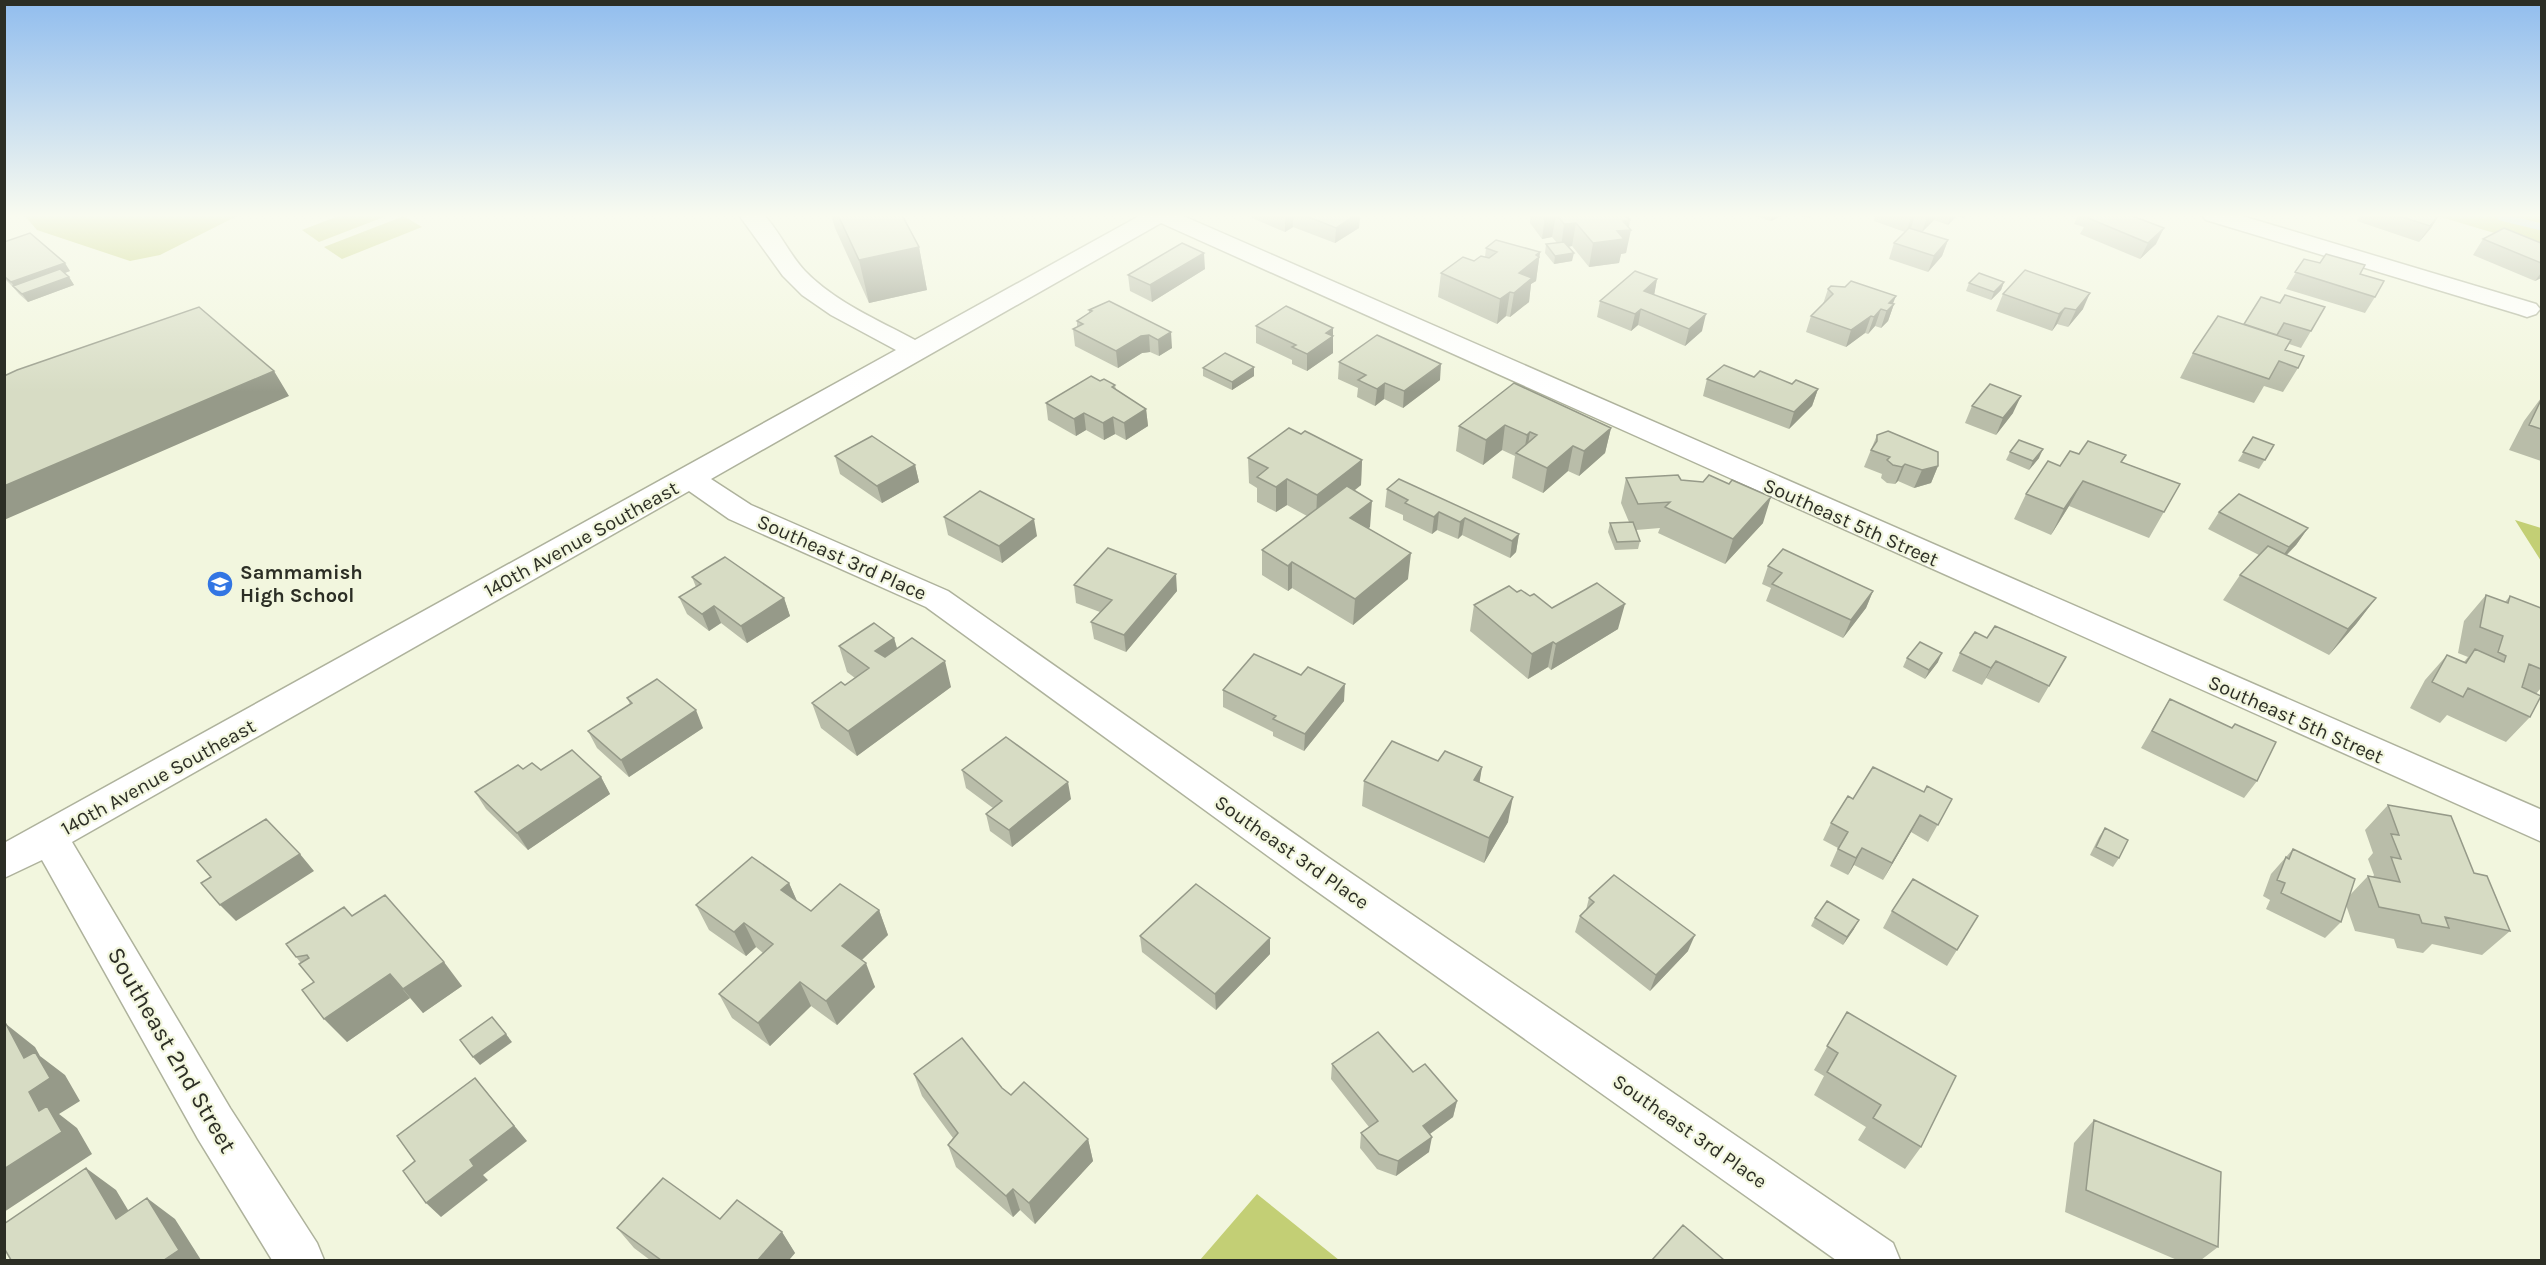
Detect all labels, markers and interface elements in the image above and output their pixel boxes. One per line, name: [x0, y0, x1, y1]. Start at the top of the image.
street label: Southeast 5th Street: [1760, 473, 1942, 572]
street label: 140th Avenue Southeast: [480, 476, 683, 602]
street label: Southeast 3rd Place: [754, 510, 930, 605]
place label: Sammamish High School: [240, 561, 363, 607]
school or university icon: Sammamish High School: [205, 569, 235, 599]
street label: Southeast 5th Street: [2205, 670, 2387, 769]
street label: 140th Avenue Southeast: [57, 714, 260, 840]
street label: Southeast 3rd Place: [1210, 791, 1373, 914]
street label: Southeast 2nd Street: [102, 942, 242, 1158]
street label: Southeast 3rd Place: [1608, 1070, 1771, 1193]

